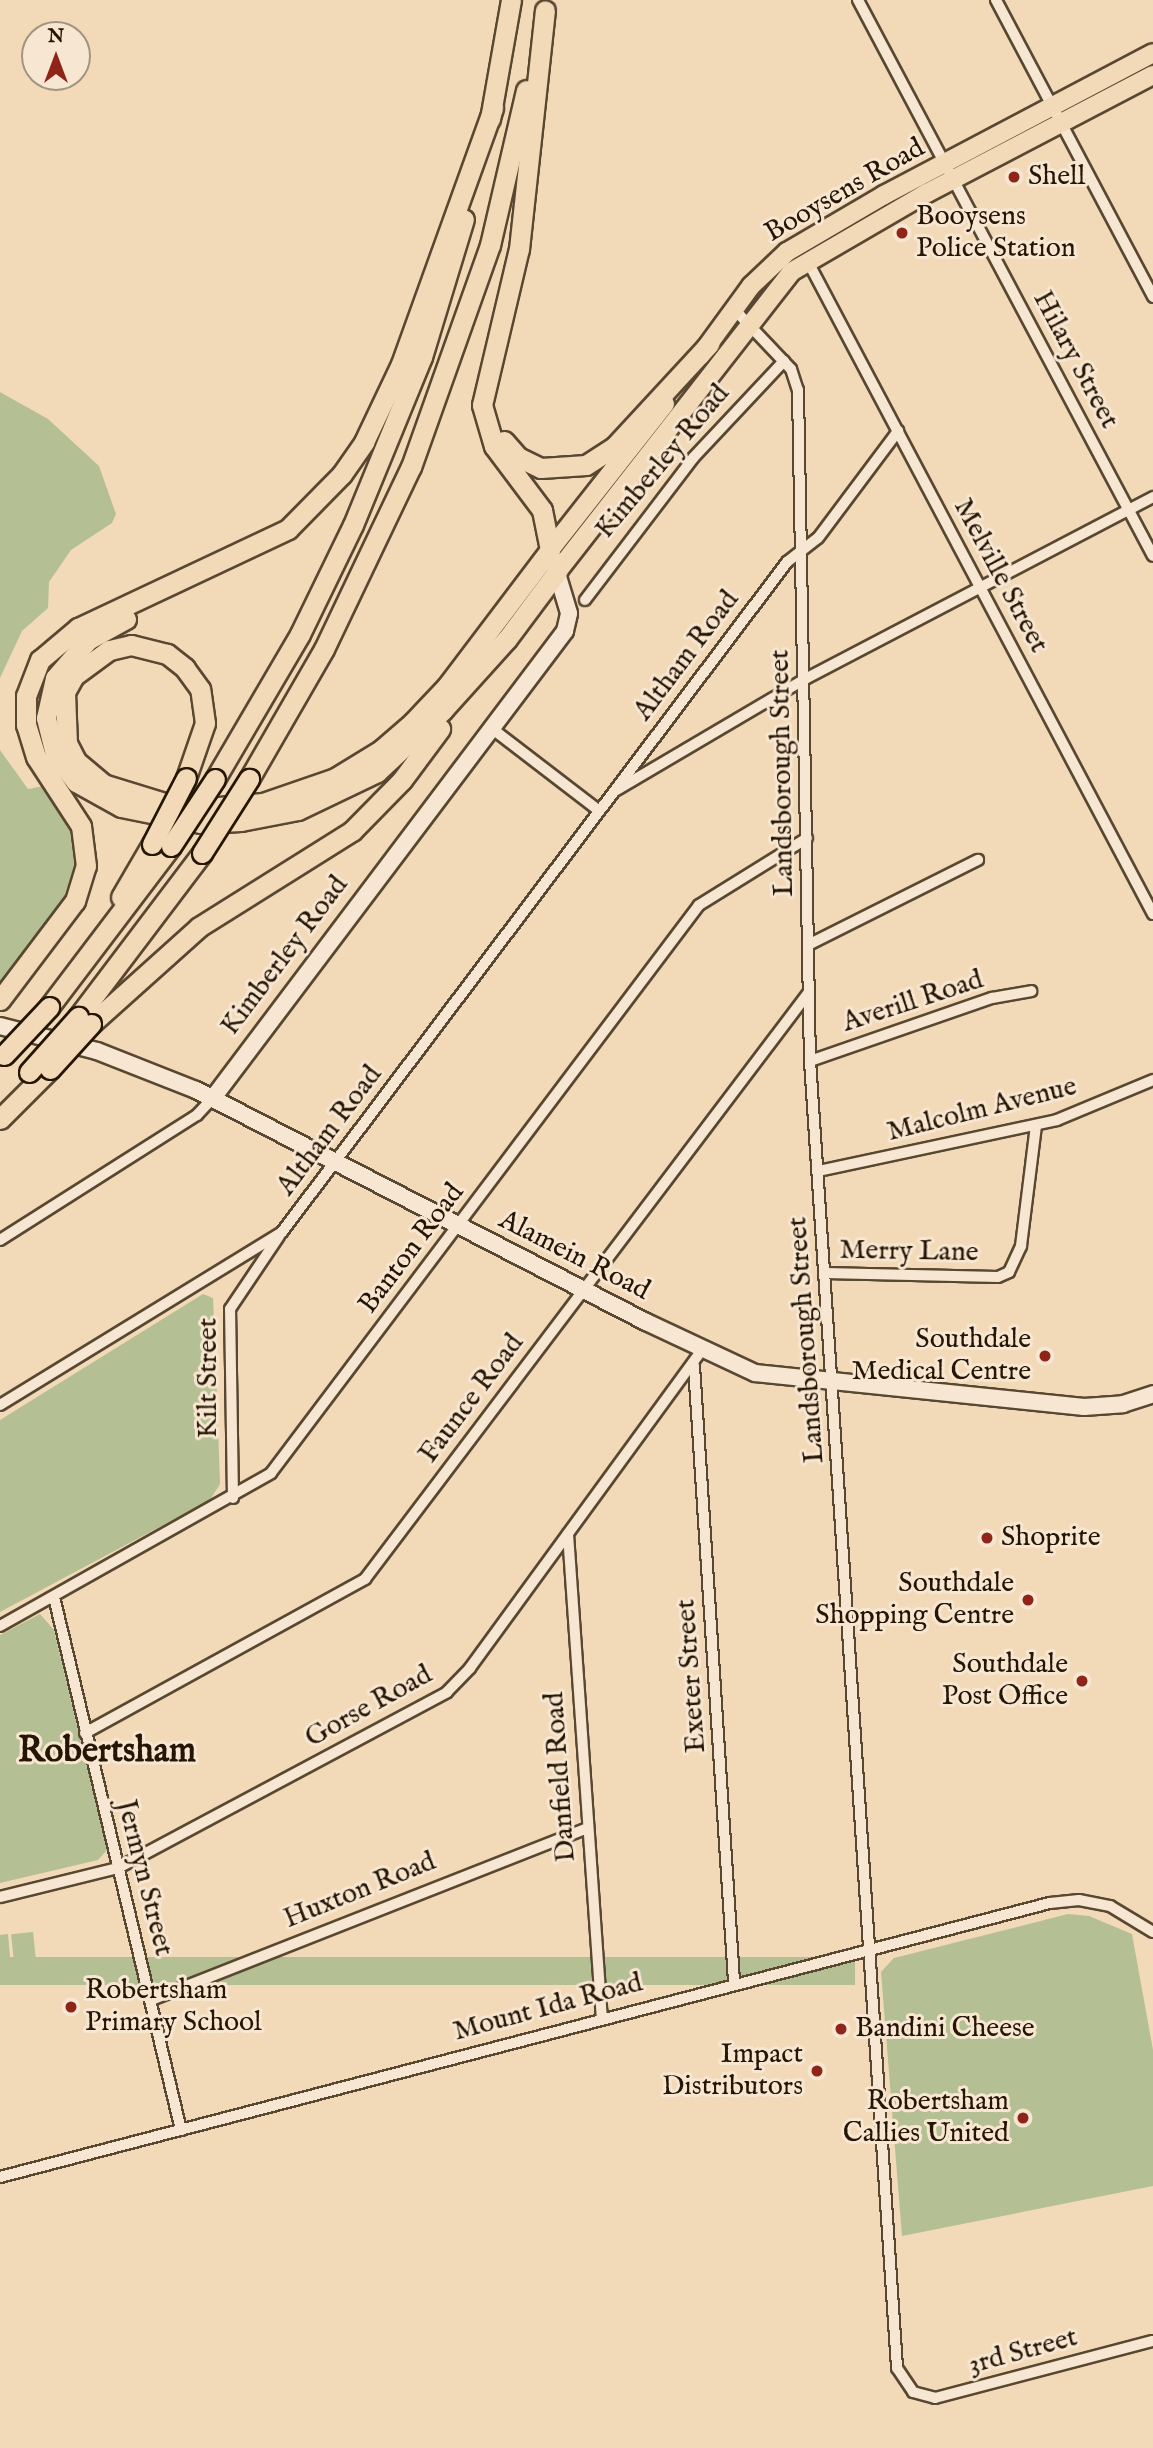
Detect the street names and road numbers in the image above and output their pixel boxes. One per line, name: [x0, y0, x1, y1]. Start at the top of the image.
street label: Booysens Road: [759, 132, 931, 250]
street label: Hilary Street: [1025, 285, 1125, 435]
street label: Kimberley Road: [589, 378, 737, 546]
street label: Melville Street: [945, 493, 1055, 659]
street label: Altham Road: [627, 584, 747, 728]
street label: Landsborough Street: [764, 649, 802, 897]
street label: Kimberley Road: [214, 870, 356, 1042]
street label: Averill Road: [838, 963, 988, 1041]
street label: Altham Road: [270, 1059, 390, 1203]
street label: Malcolm Avenue: [884, 1070, 1080, 1150]
street label: Banton Road: [352, 1177, 472, 1321]
street label: Alamein Road: [493, 1204, 655, 1308]
street label: Landsborough Street: [782, 1216, 832, 1464]
street label: Merry Lane: [839, 1234, 979, 1270]
street label: Kilt Street: [192, 1318, 226, 1438]
street label: Faunce Road: [412, 1328, 532, 1470]
street label: Exeter Street: [670, 1598, 714, 1754]
street label: Gorse Road: [300, 1658, 438, 1756]
street label: Danfield Road: [538, 1691, 584, 1863]
street label: Jermyn Street: [108, 1796, 180, 1960]
street label: Huxton Road: [279, 1845, 441, 1937]
street label: Mount Ida Road: [450, 1967, 646, 2049]
street label: 3rd Street: [965, 2321, 1081, 2383]

